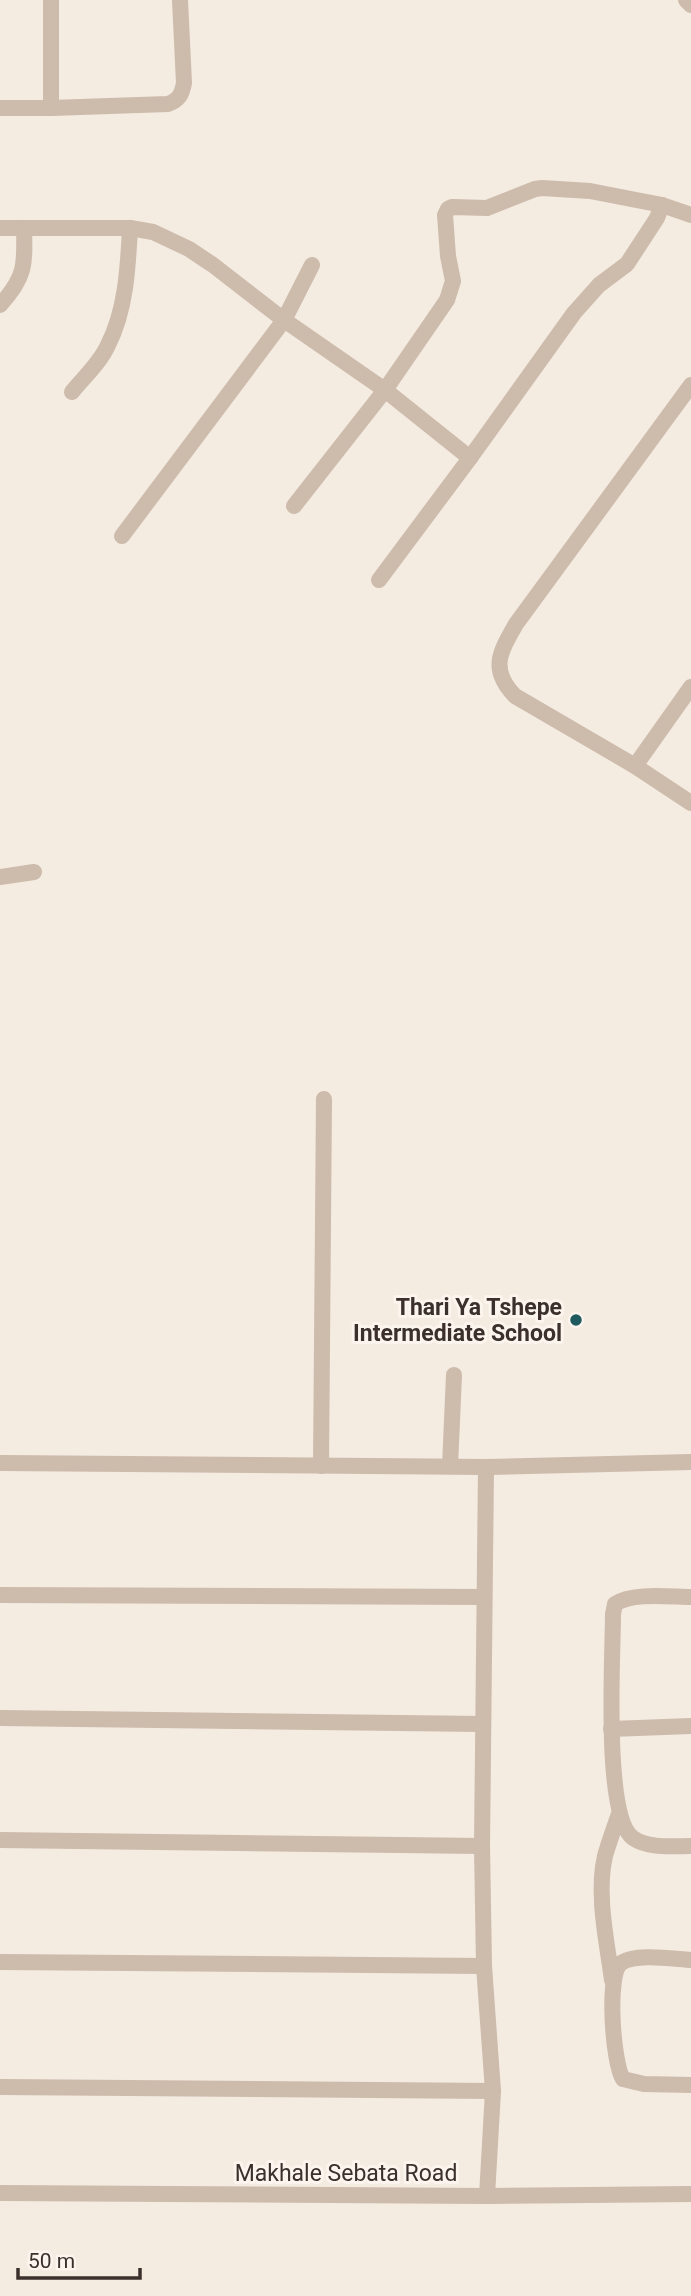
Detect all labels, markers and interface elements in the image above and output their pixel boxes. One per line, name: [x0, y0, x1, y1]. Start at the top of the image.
place label: Thari Ya Tshepe Intermediate School: [353, 1294, 562, 1347]
marker: Thari Ya Tshepe Intermediate School: [568, 1312, 584, 1328]
street label: Makhale Sebata Road: [235, 2160, 457, 2187]
scale bar: [18, 2236, 140, 2280]
text: 50 m: [28, 2249, 75, 2273]

